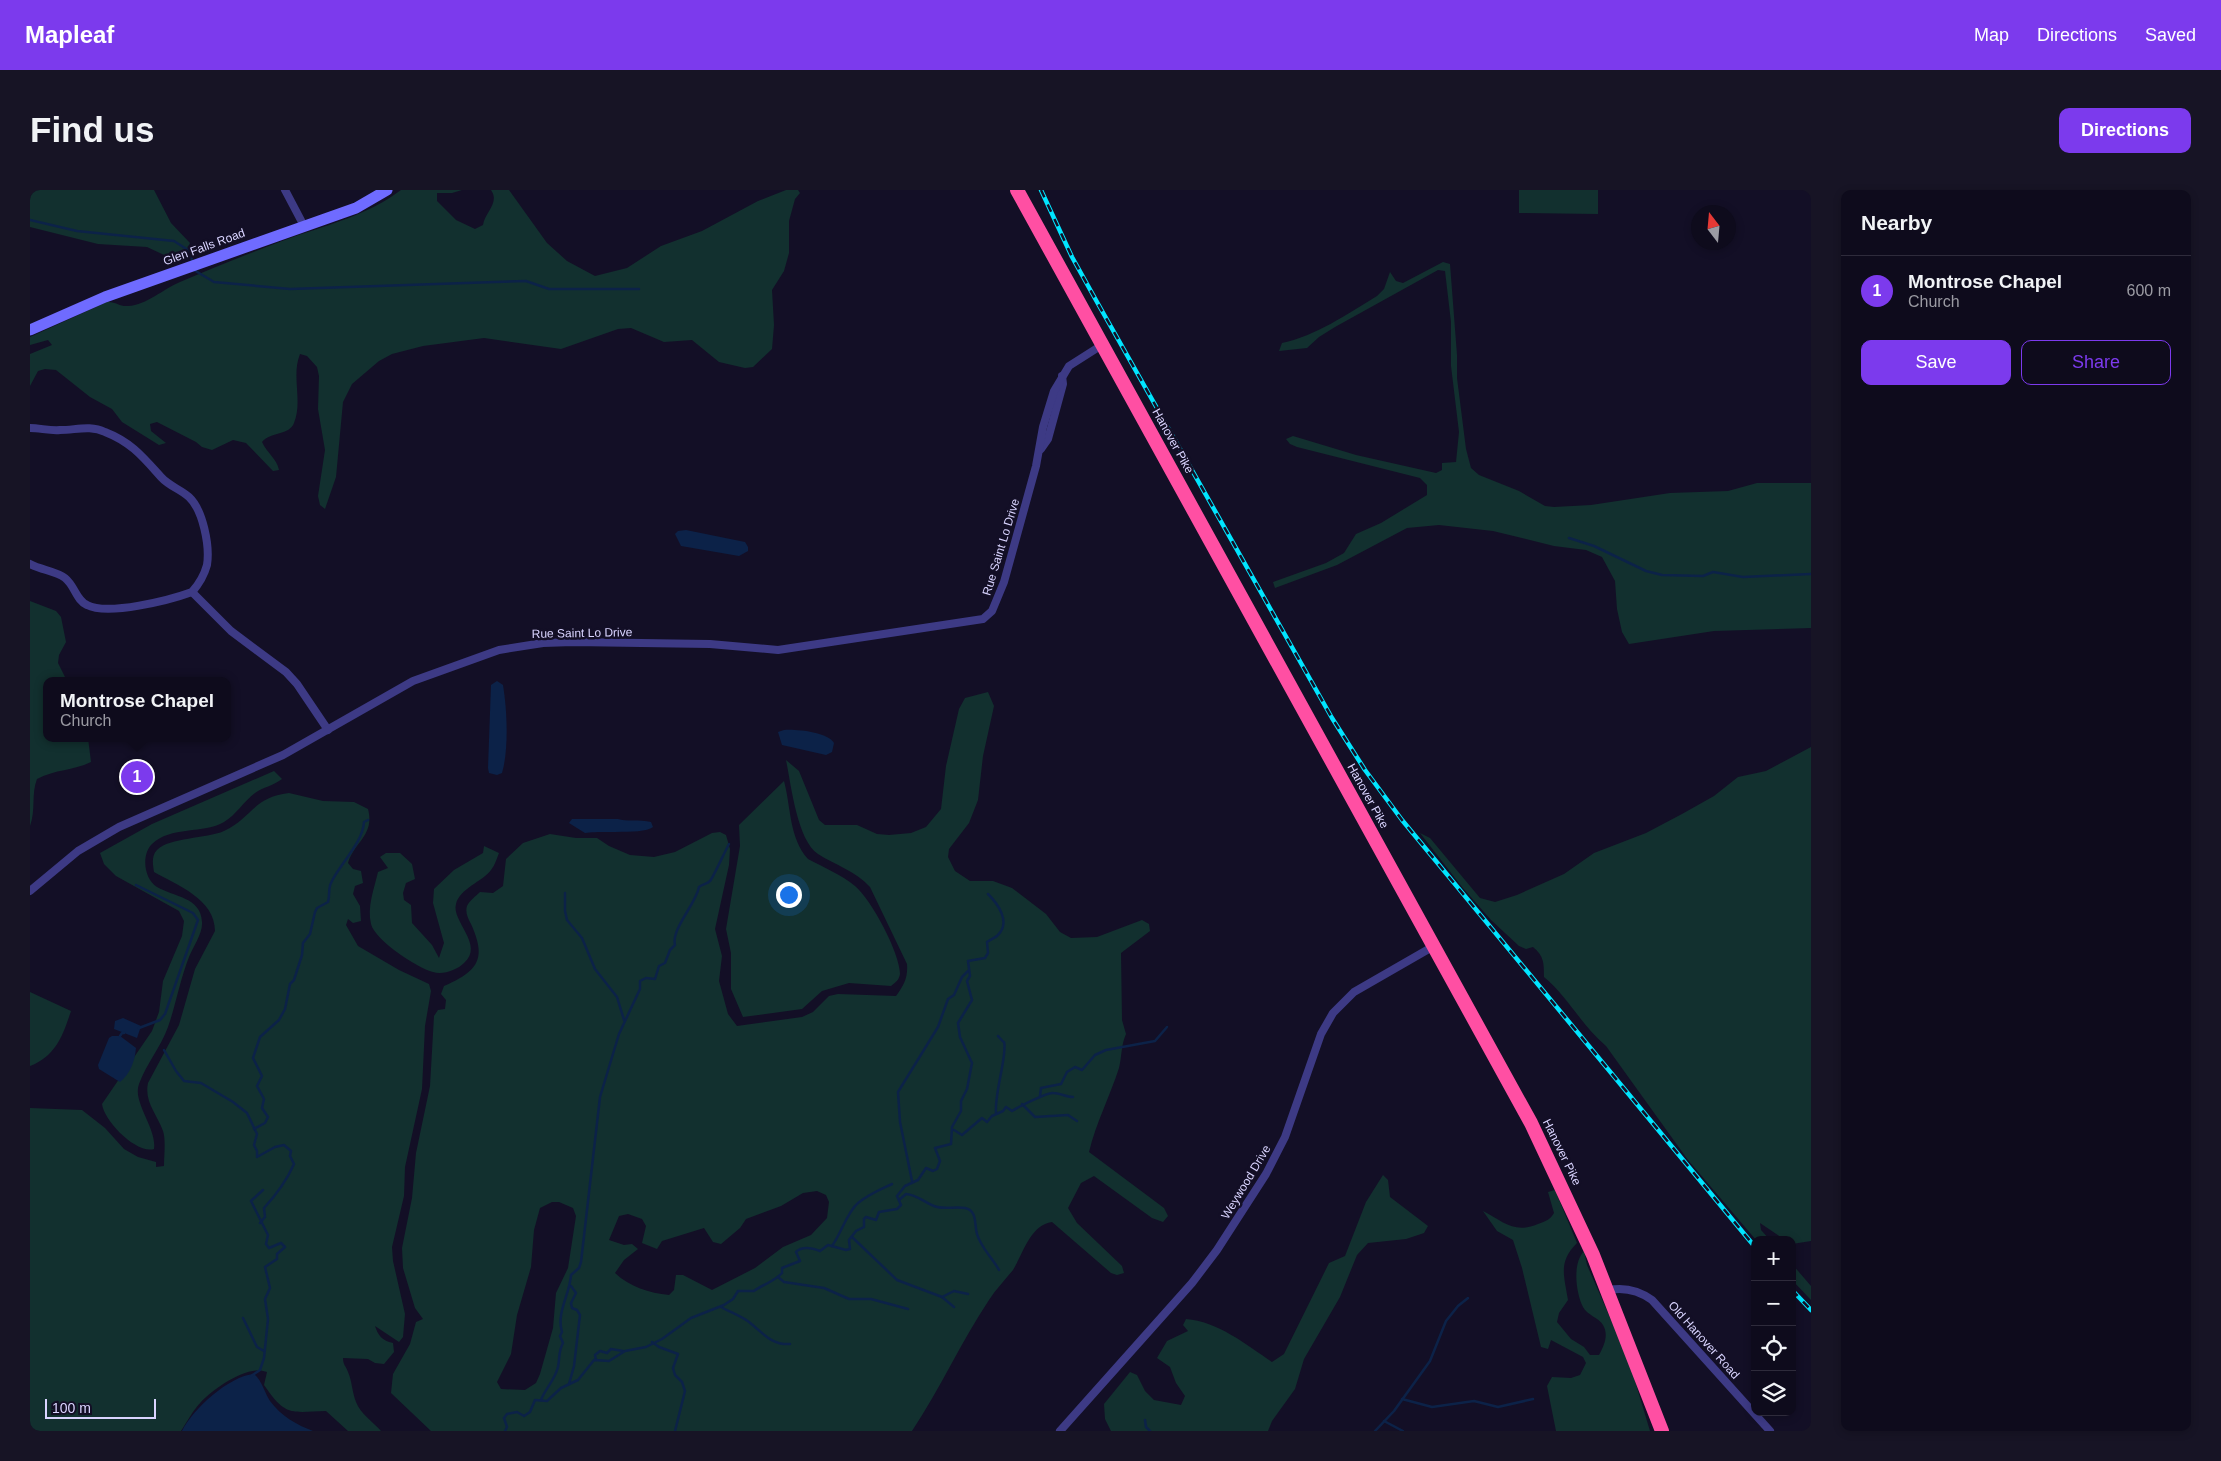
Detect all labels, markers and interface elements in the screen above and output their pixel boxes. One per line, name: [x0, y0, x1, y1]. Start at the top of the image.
text: Mapleaf: [25, 21, 114, 48]
text: Map: [1974, 25, 2009, 45]
text: Directions: [2037, 25, 2117, 45]
text: Saved: [2145, 25, 2196, 45]
button: Directions: [2059, 108, 2191, 153]
text: Find us: [30, 110, 154, 149]
north arrow: [1691, 205, 1736, 250]
text: Nearby: [1861, 211, 1932, 234]
street label: Glen Falls Road: [161, 226, 247, 268]
text: Montrose Chapel: [1908, 271, 2062, 292]
text: 1: [1873, 282, 1881, 299]
text: 600 m: [2127, 282, 2171, 299]
text: Church: [1908, 293, 1960, 310]
button: Save: [1861, 340, 2011, 385]
button: Share: [2021, 340, 2171, 385]
street label: Hanover Pike: [1149, 406, 1197, 476]
street label: Rue Saint Lo Drive: [980, 496, 1023, 597]
street label: Rue Saint Lo Drive: [532, 625, 633, 641]
popup: [43, 677, 231, 742]
text: Montrose Chapel: [60, 690, 214, 711]
text: Church: [60, 712, 112, 729]
pin: 1: [121, 758, 153, 796]
street label: Hanover Pike: [1344, 761, 1392, 831]
your location: [776, 882, 802, 908]
street label: Hanover Pike: [1540, 1117, 1584, 1188]
street label: Weywood Drive: [1218, 1142, 1274, 1222]
map controls: [1751, 1236, 1796, 1416]
button: +: [1751, 1236, 1796, 1281]
button: −: [1751, 1281, 1796, 1326]
street label: Old Hanover Road: [1666, 1298, 1742, 1382]
button: locate: [1751, 1326, 1796, 1371]
button: layers: [1751, 1371, 1796, 1416]
scale bar: [45, 1396, 156, 1419]
text: 100 m: [52, 1400, 91, 1416]

